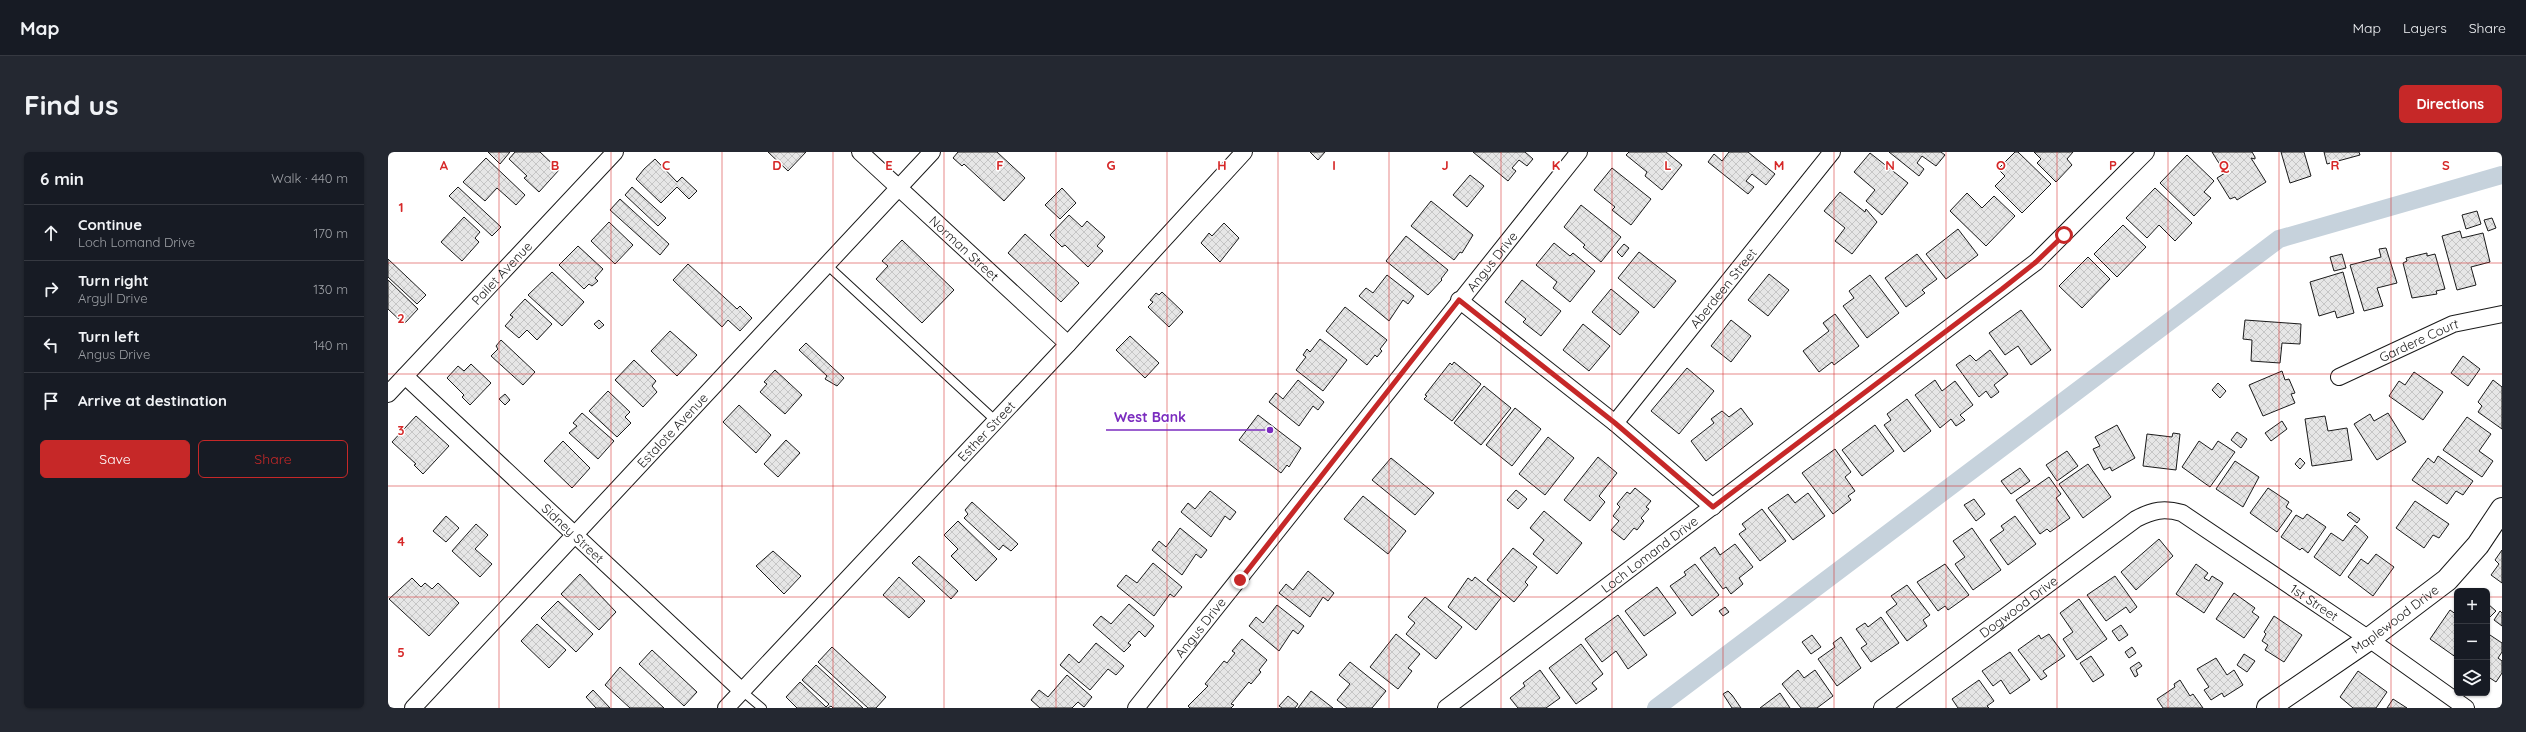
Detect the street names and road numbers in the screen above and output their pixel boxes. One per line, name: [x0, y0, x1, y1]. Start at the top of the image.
street label: Norman Street: [926, 212, 1002, 284]
street label: Angus Drive: [1463, 228, 1521, 295]
street label: Pailet Avenue: [468, 238, 535, 308]
street label: Aberdeen Street: [1686, 245, 1760, 331]
street label: Gardere Court: [2376, 315, 2460, 365]
street label: Estalote Avenue: [634, 390, 711, 471]
street label: Esther Street: [954, 398, 1018, 465]
street label: Sidney Street: [539, 500, 607, 566]
street label: Loch Lomand Drive: [1598, 512, 1701, 596]
street label: Dogwood Drive: [1976, 572, 2061, 641]
street label: 1st Street: [2287, 580, 2341, 624]
street label: Maplewood Drive: [2348, 581, 2442, 657]
street label: Angus Drive: [1171, 594, 1229, 661]

